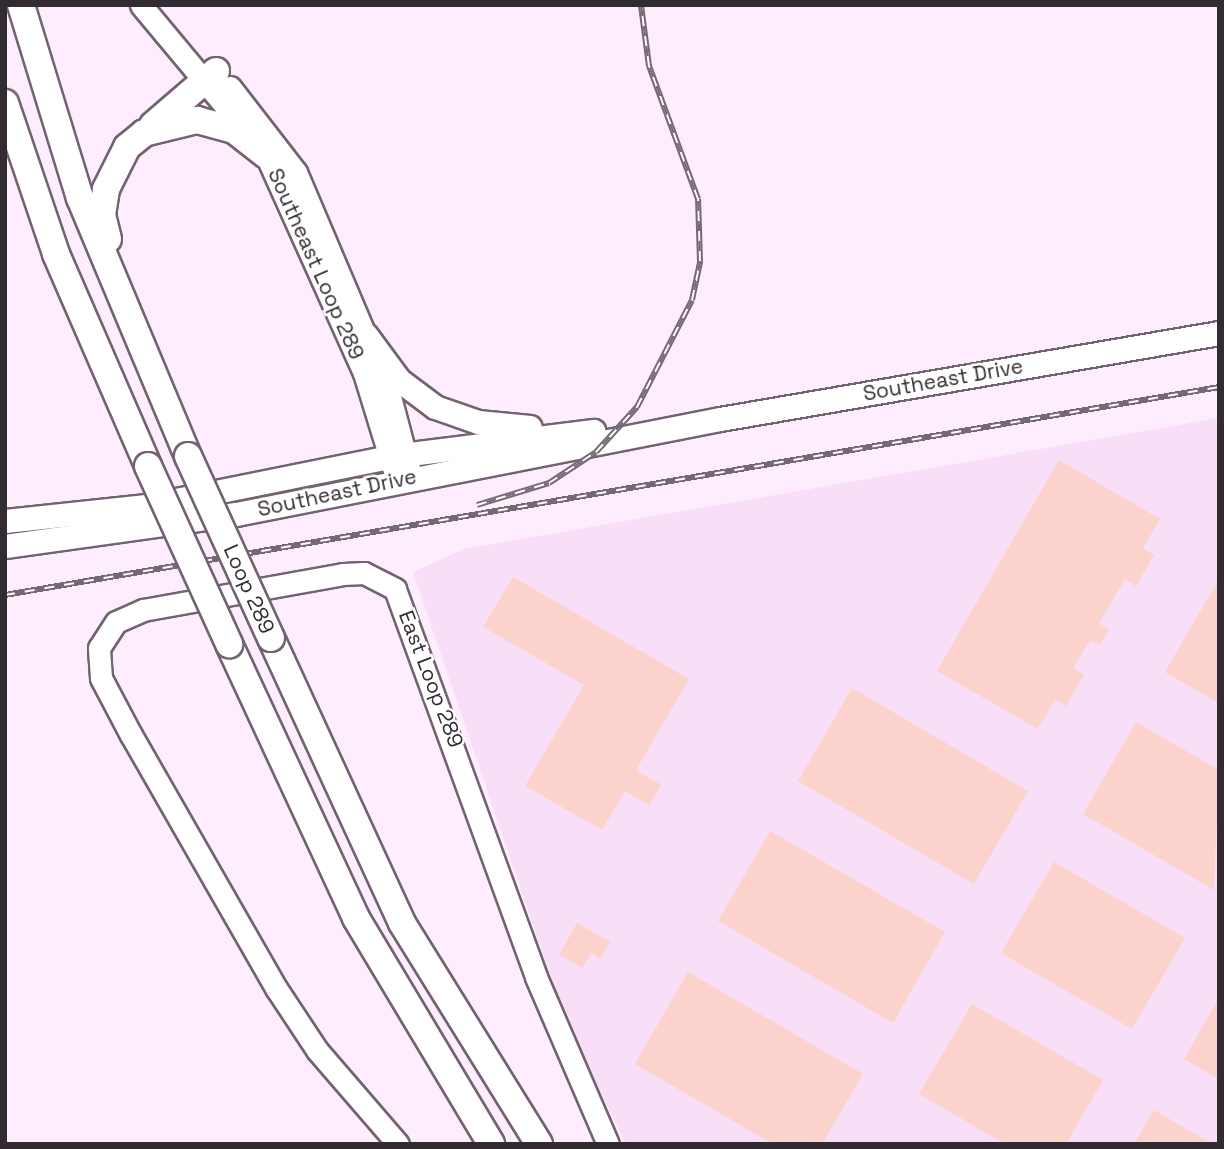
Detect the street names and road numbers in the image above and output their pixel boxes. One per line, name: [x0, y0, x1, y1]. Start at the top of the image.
street label: Southeast Loop 289: [263, 165, 369, 363]
street label: Southeast Drive: [861, 354, 1025, 406]
street label: Southeast Drive: [255, 464, 419, 522]
street label: Loop 289: [218, 541, 280, 637]
street label: East Loop 289: [393, 607, 469, 751]

